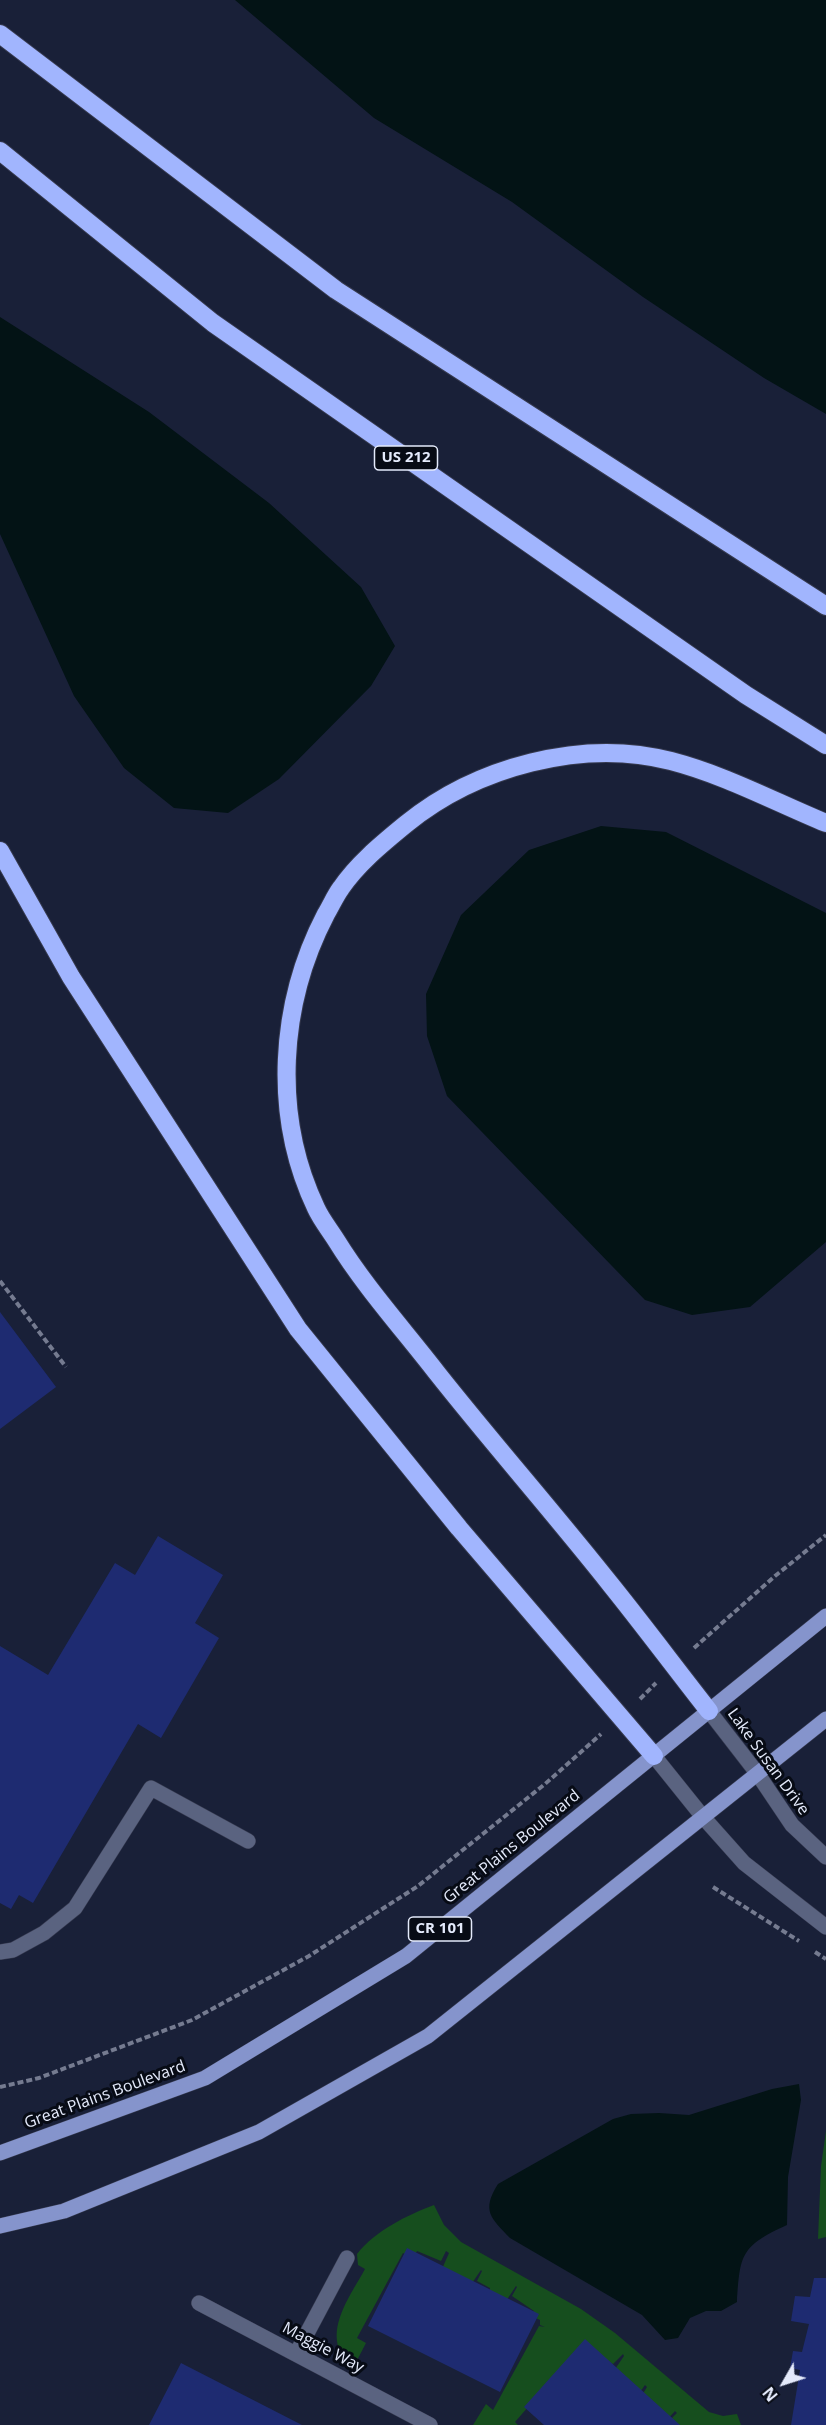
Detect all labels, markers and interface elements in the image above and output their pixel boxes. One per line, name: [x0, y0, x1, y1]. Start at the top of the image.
road number: US 212: [374, 446, 438, 470]
street label: Lake Susan Drive: [723, 1705, 813, 1819]
street label: Great Plains Boulevard: [440, 1786, 584, 1908]
road number: CR 101: [408, 1917, 472, 1941]
street label: Great Plains Boulevard: [22, 2057, 188, 2133]
street label: Maggie Way: [279, 2319, 367, 2377]
north arrow: [754, 2353, 814, 2413]
text: N: [757, 2382, 783, 2406]

